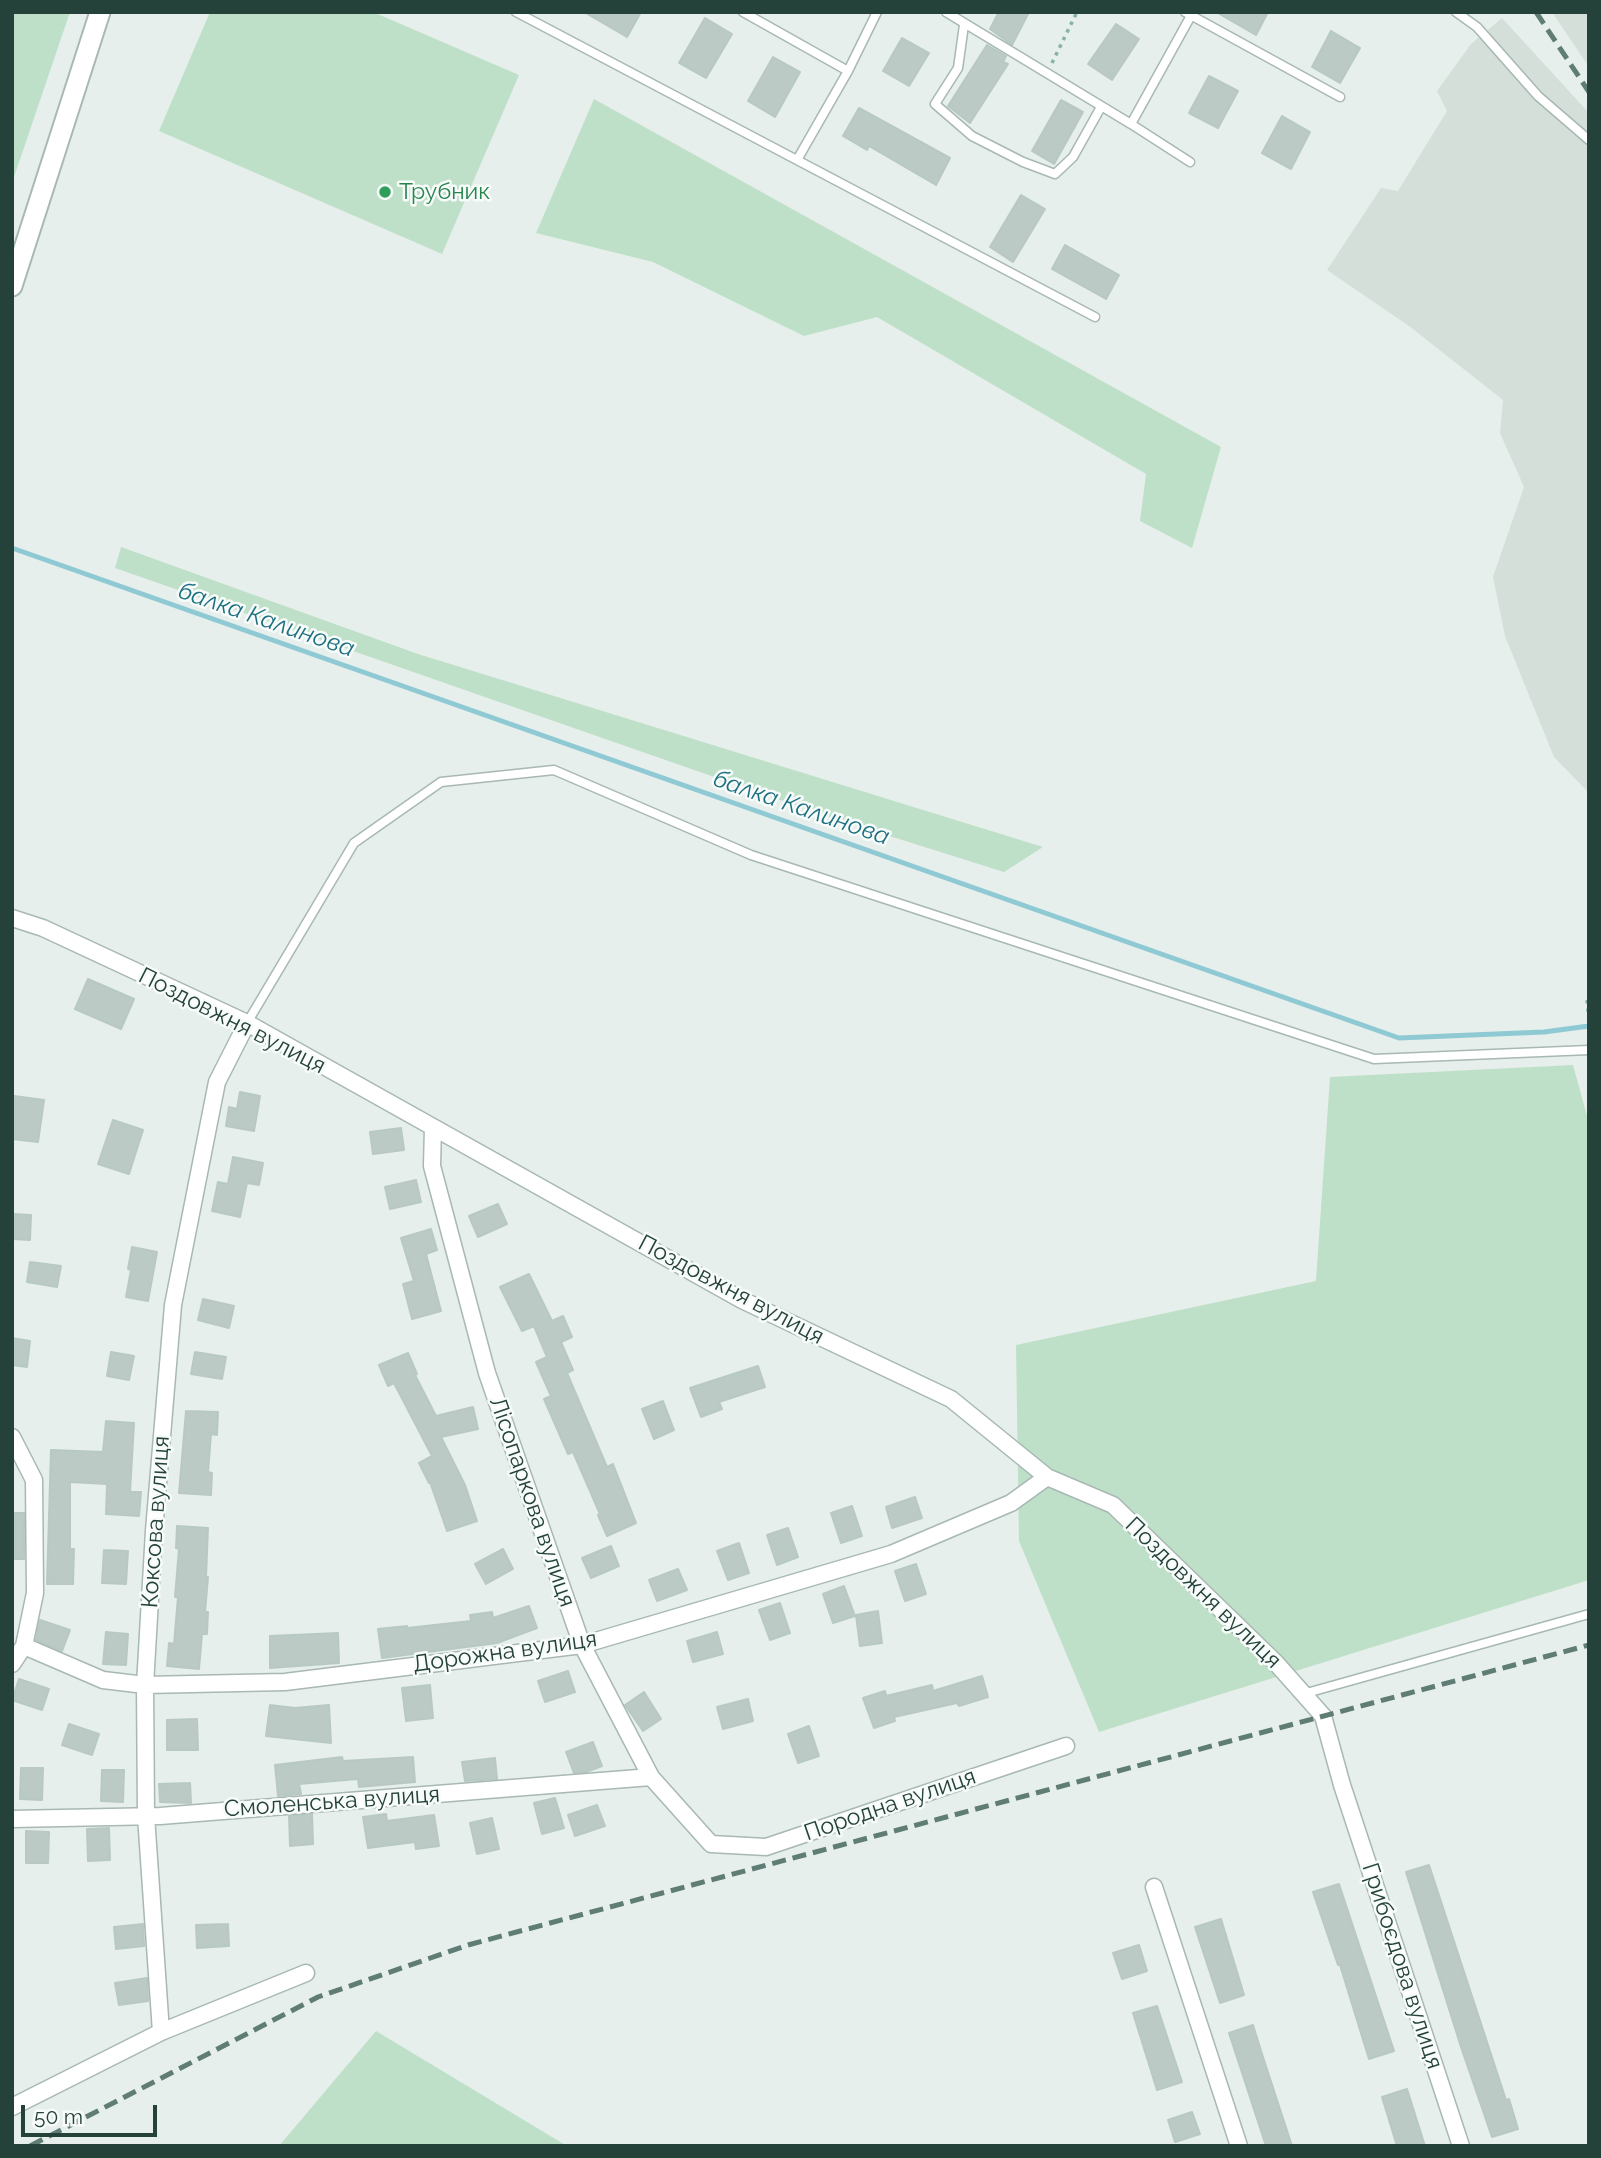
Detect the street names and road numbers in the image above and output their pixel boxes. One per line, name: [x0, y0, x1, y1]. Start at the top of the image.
street label: Поздовжня вулиця: [134, 962, 330, 1080]
street label: Поздовжня вулиця: [634, 1229, 828, 1351]
street label: Лісопаркова вулиця: [483, 1393, 581, 1611]
street label: Коксова вулиця: [136, 1435, 176, 1609]
street label: Поздовжня вулиця: [1119, 1512, 1287, 1674]
street label: Дорожна вулиця: [411, 1625, 599, 1679]
street label: Породна вулиця: [800, 1763, 980, 1847]
street label: Смоленська вулиця: [223, 1781, 441, 1823]
street label: Грибоєдова вулиця: [1356, 1860, 1448, 2072]

